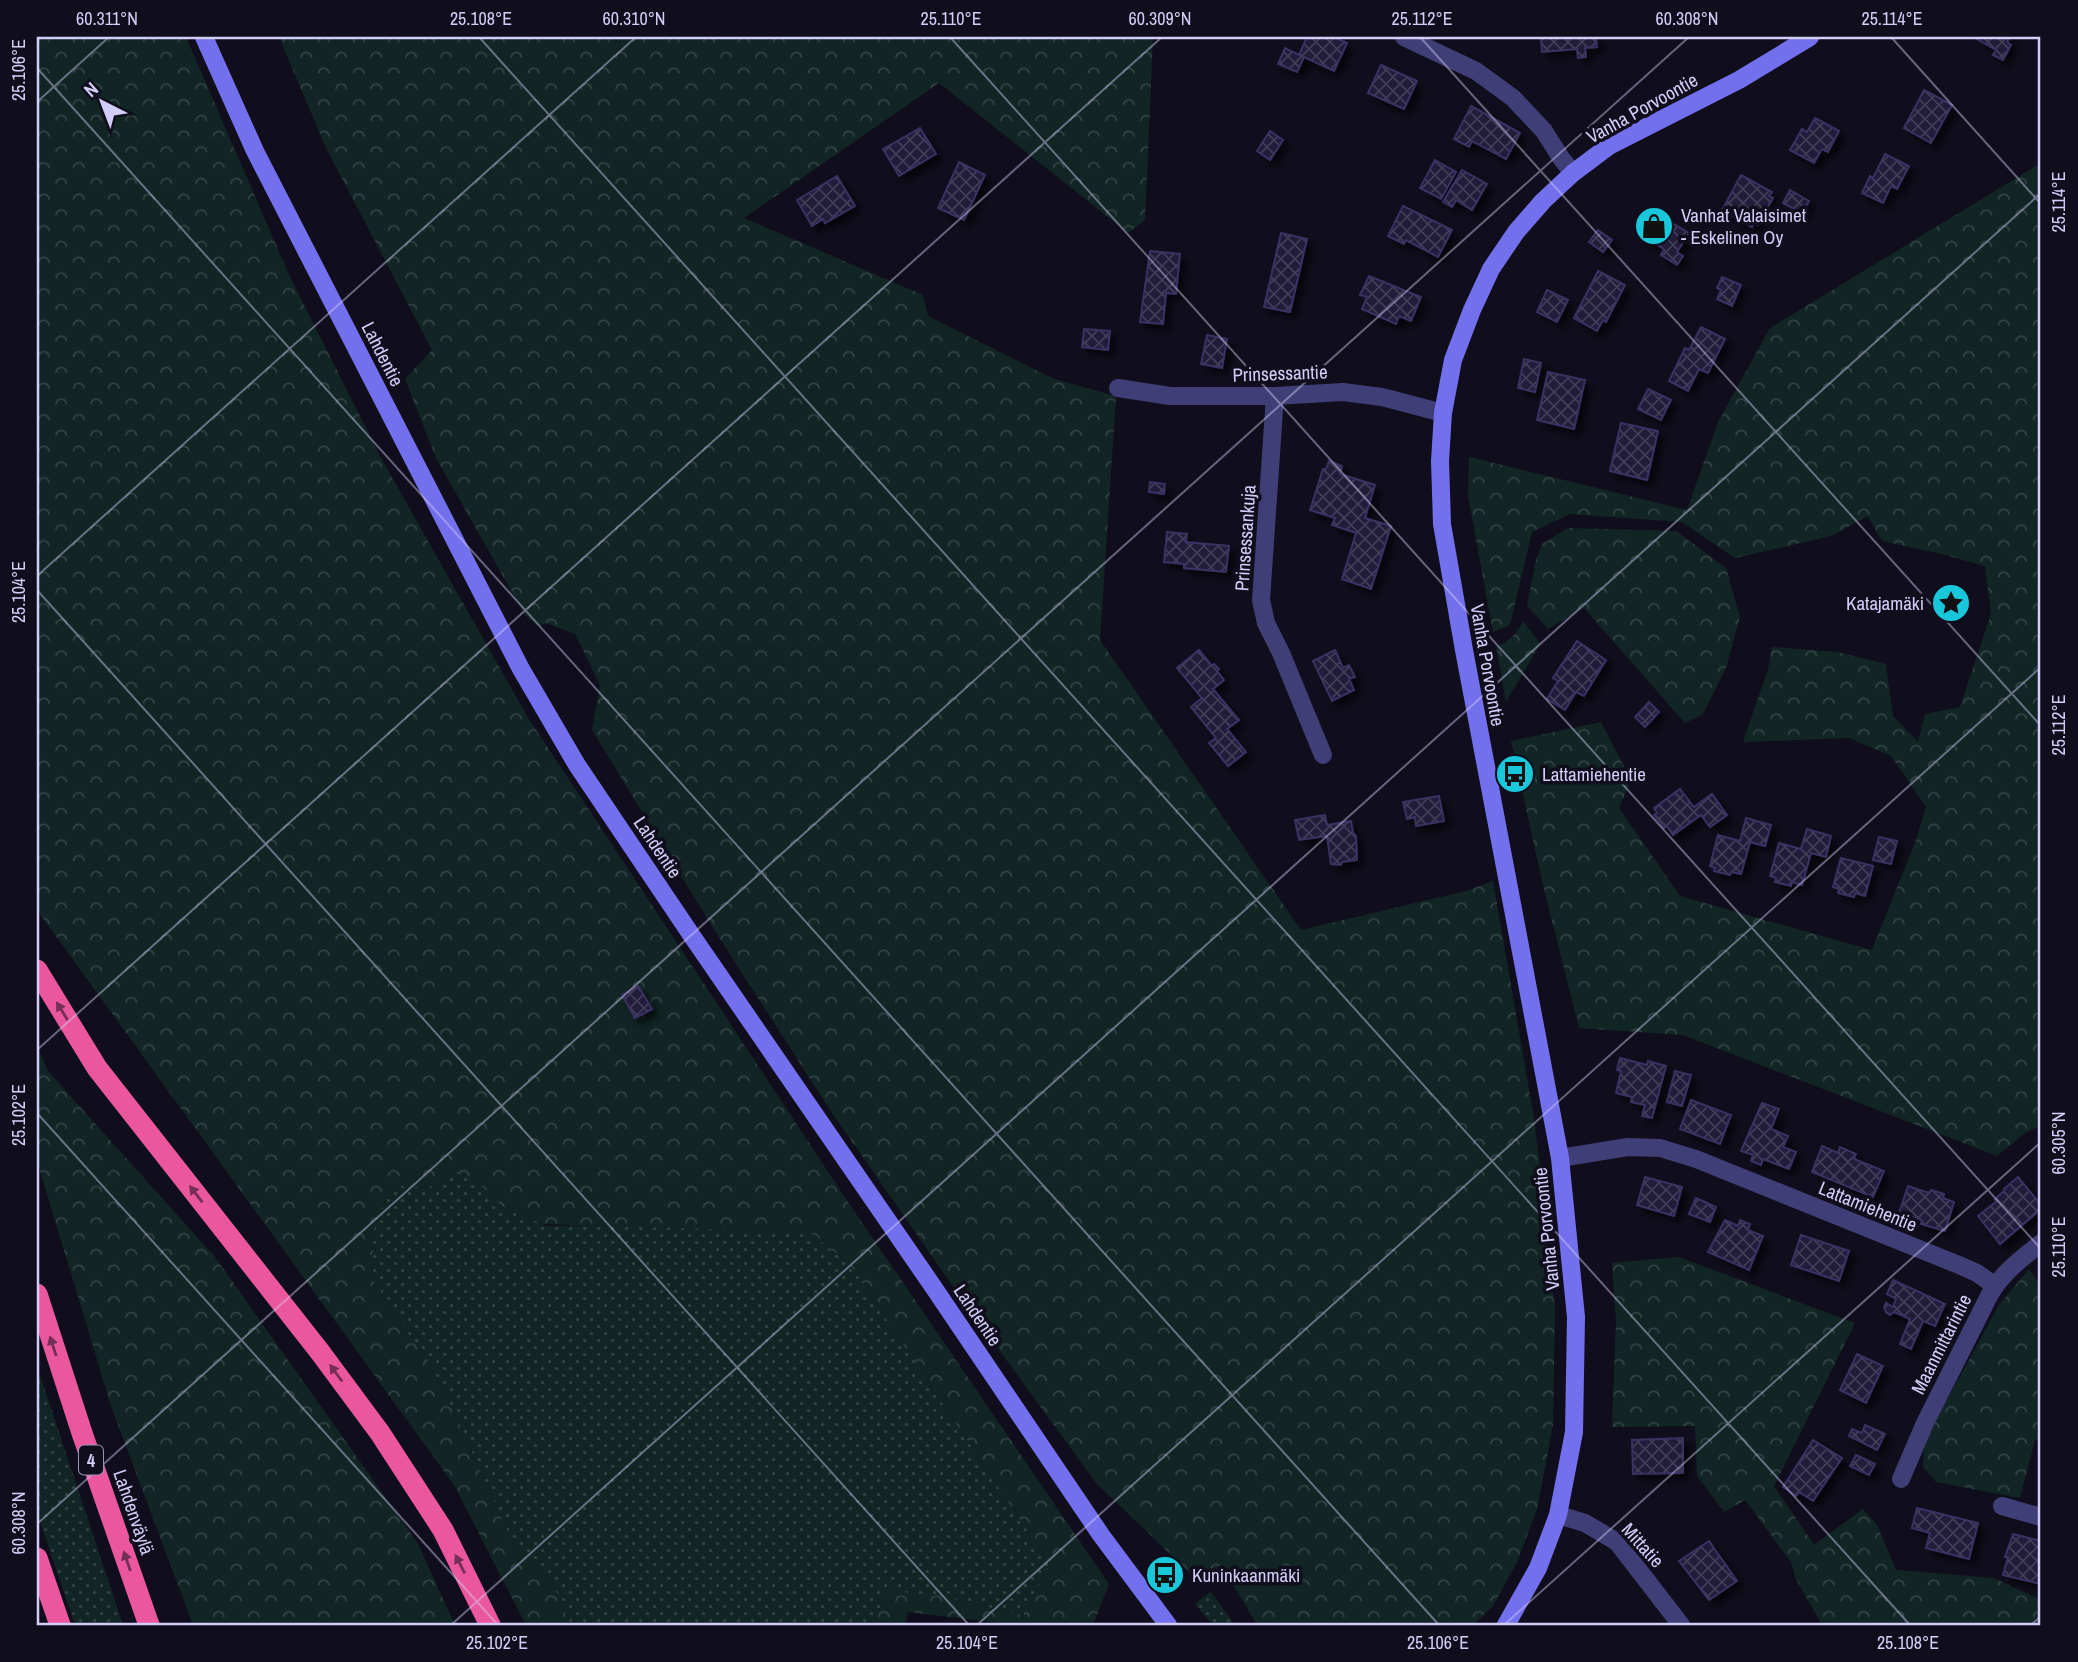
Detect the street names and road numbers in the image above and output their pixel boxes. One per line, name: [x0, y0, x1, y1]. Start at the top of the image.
street label: Vanha Porvoontie: [1582, 67, 1702, 149]
street label: Lahdentie: [356, 317, 410, 391]
street label: Prinsessantie: [1232, 358, 1328, 388]
street label: Prinsessankuja: [1228, 484, 1262, 592]
street label: Vanha Porvoontie: [1464, 602, 1512, 728]
street label: Lahdentie: [628, 811, 688, 883]
street label: Vanha Porvoontie: [1527, 1166, 1565, 1292]
street label: Lattamiehentie: [1815, 1174, 1921, 1238]
street label: Lahdentie: [948, 1279, 1008, 1351]
street label: Maanmittarintie: [1905, 1289, 1977, 1399]
road number: 4: [79, 1446, 103, 1475]
street label: Lahdenväylä: [107, 1466, 161, 1558]
street label: Mittatie: [1616, 1517, 1670, 1573]

